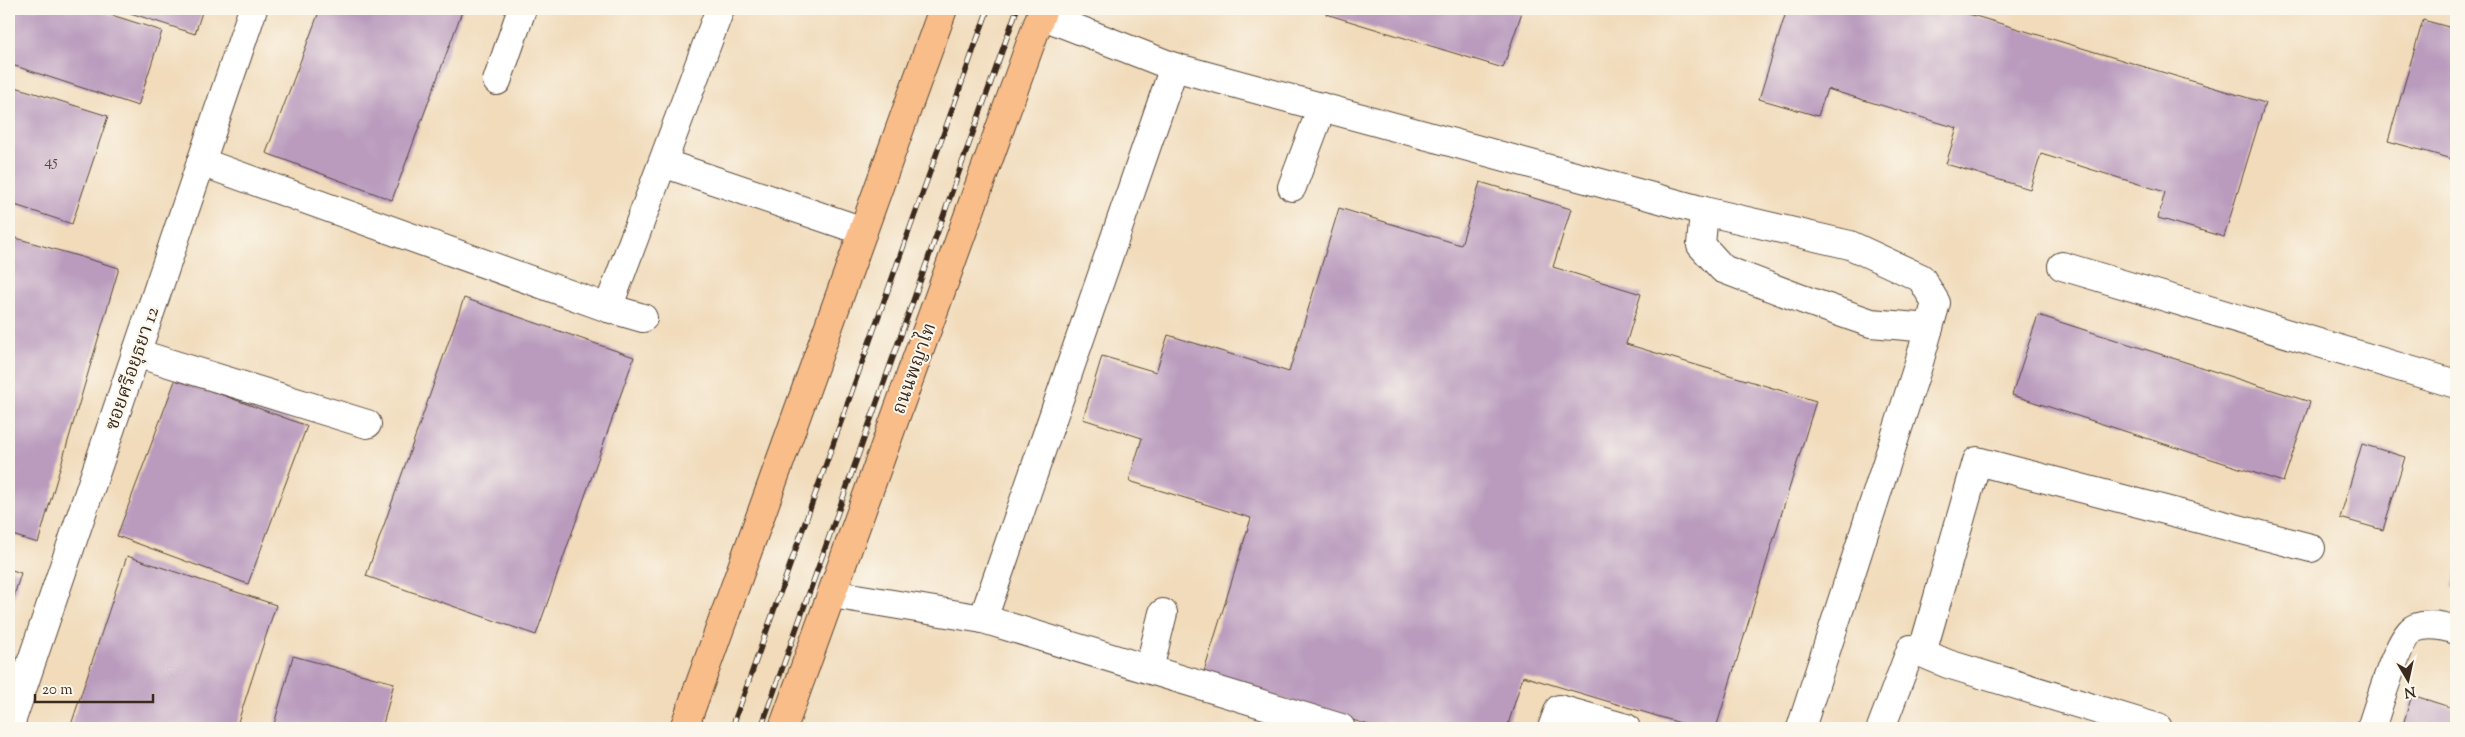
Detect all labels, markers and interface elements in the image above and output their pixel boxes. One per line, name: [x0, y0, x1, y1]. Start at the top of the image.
house number: 45: [44, 151, 58, 174]
street label: ซอยศรีอยุธยา 12: [100, 303, 167, 434]
street label: ถนนพญาไท: [884, 319, 944, 418]
north arrow: [2382, 654, 2432, 704]
scale bar: [35, 672, 152, 704]
text: 20 m: [42, 680, 73, 701]
text: N: [2403, 680, 2417, 702]

